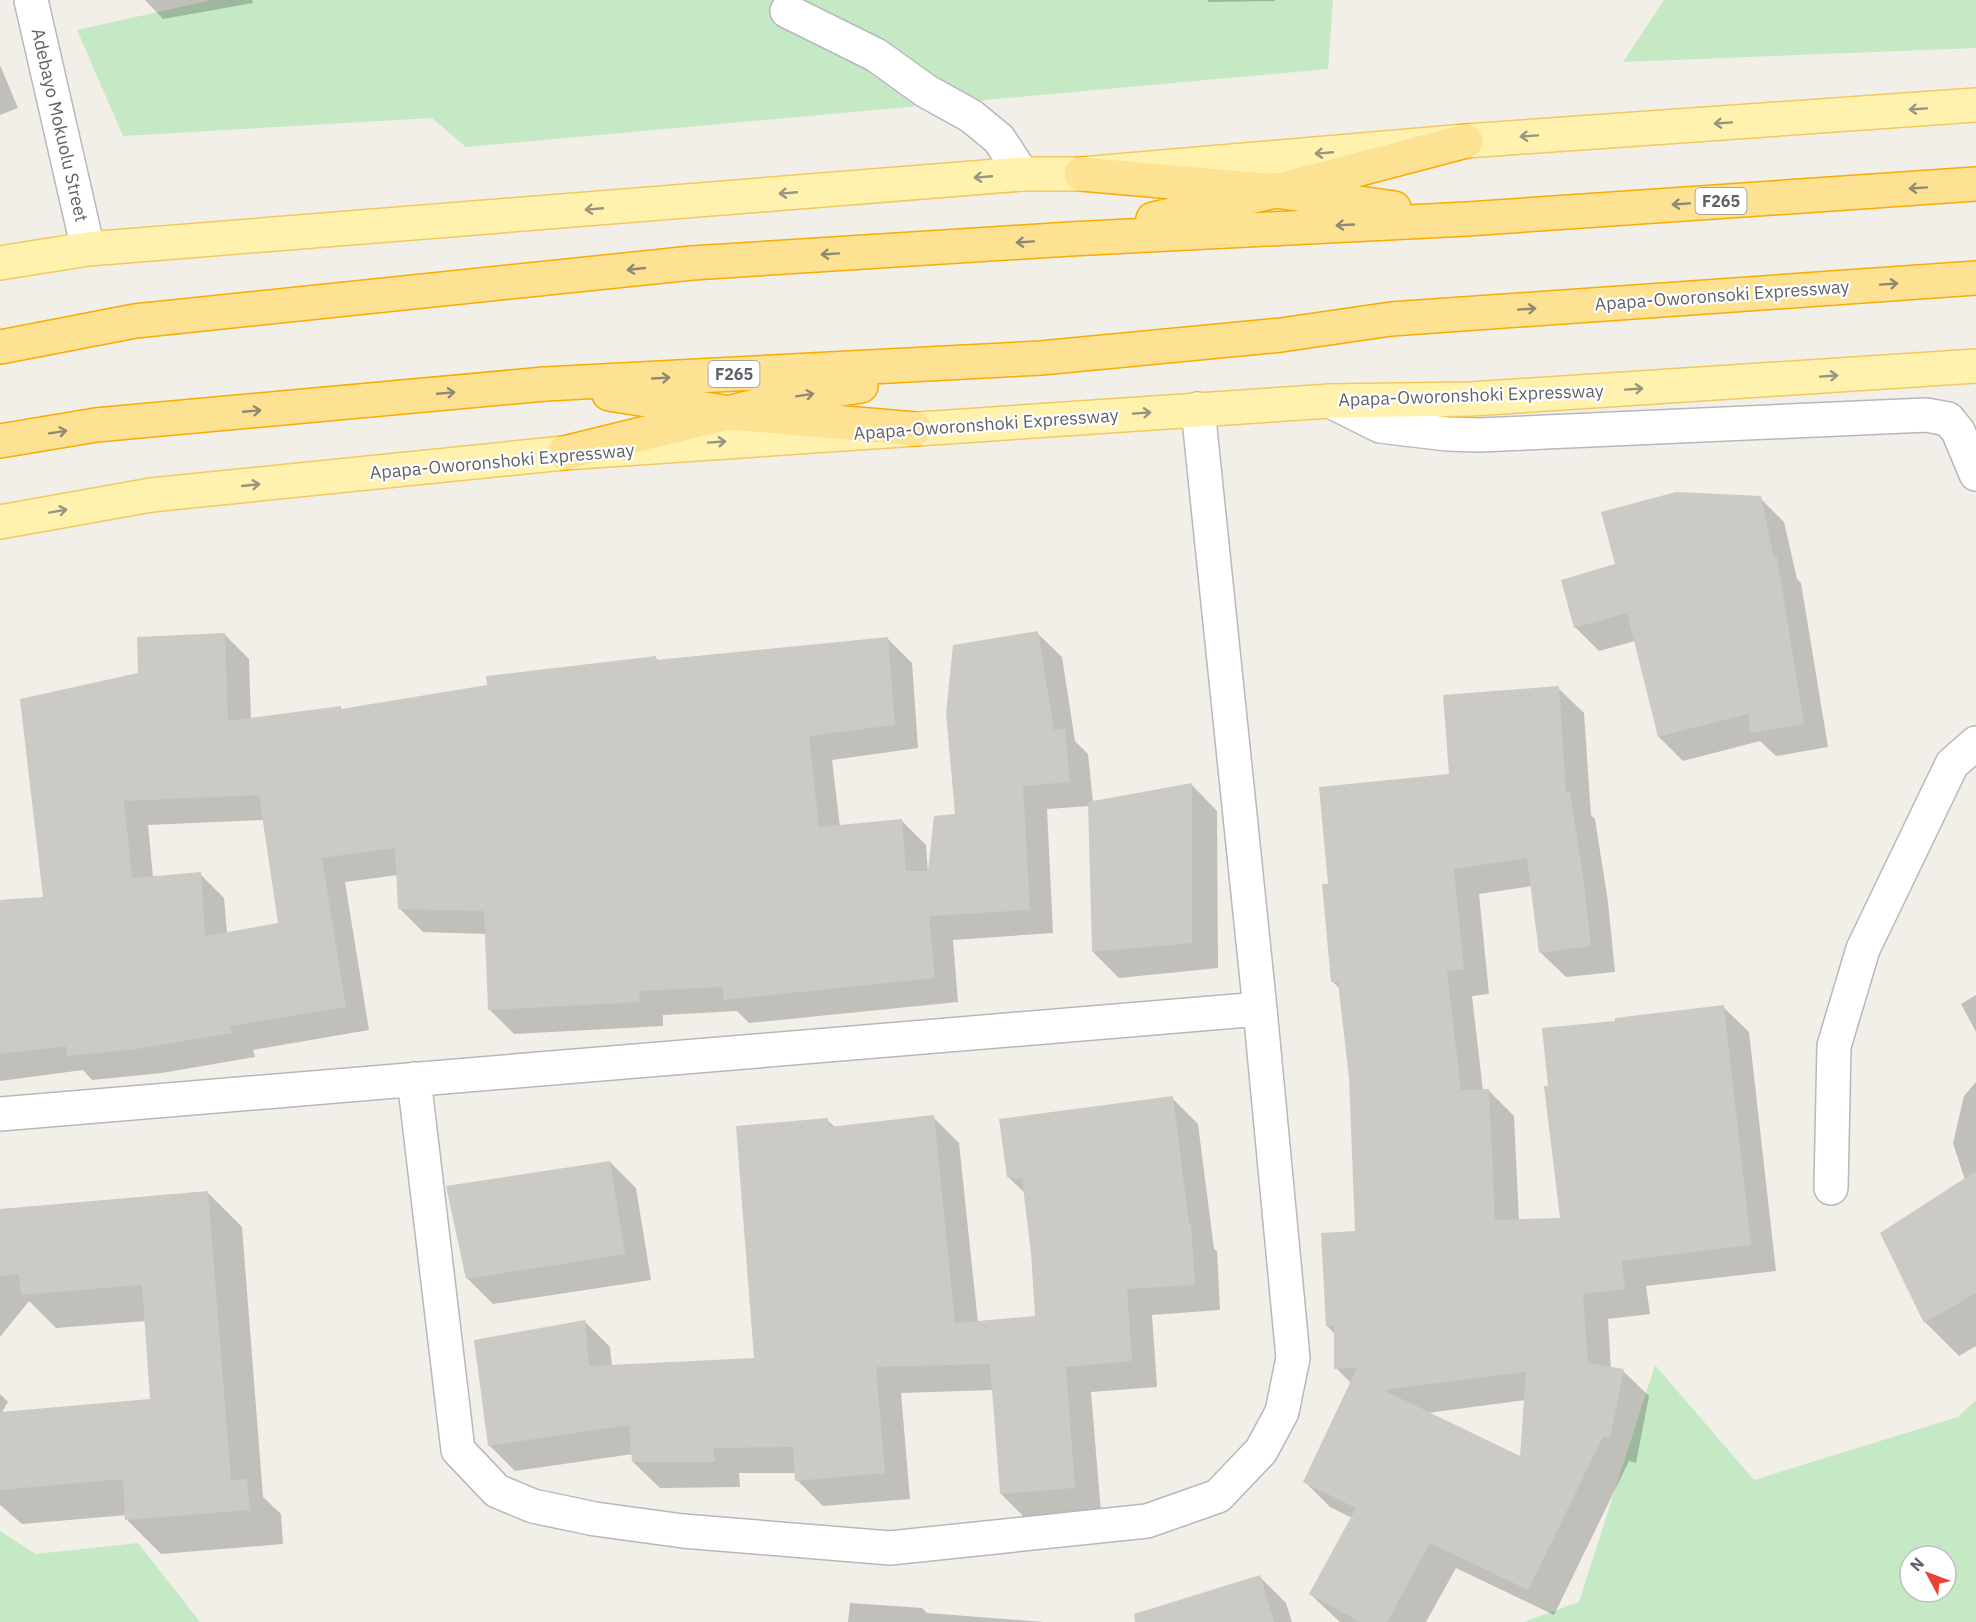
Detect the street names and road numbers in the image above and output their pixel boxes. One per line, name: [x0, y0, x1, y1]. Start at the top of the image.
street label: Adebayo Mokuolu Street: [27, 26, 93, 224]
road number: F265: [1696, 188, 1746, 214]
street label: Apapa-Oworonsoki Expressway: [1594, 275, 1850, 315]
road number: F265: [708, 361, 760, 387]
street label: Apapa-Oworonshoki Expressway: [1338, 379, 1604, 411]
street label: Apapa-Oworonshoki Expressway: [853, 403, 1119, 445]
street label: Apapa-Oworonshoki Expressway: [369, 438, 635, 484]

